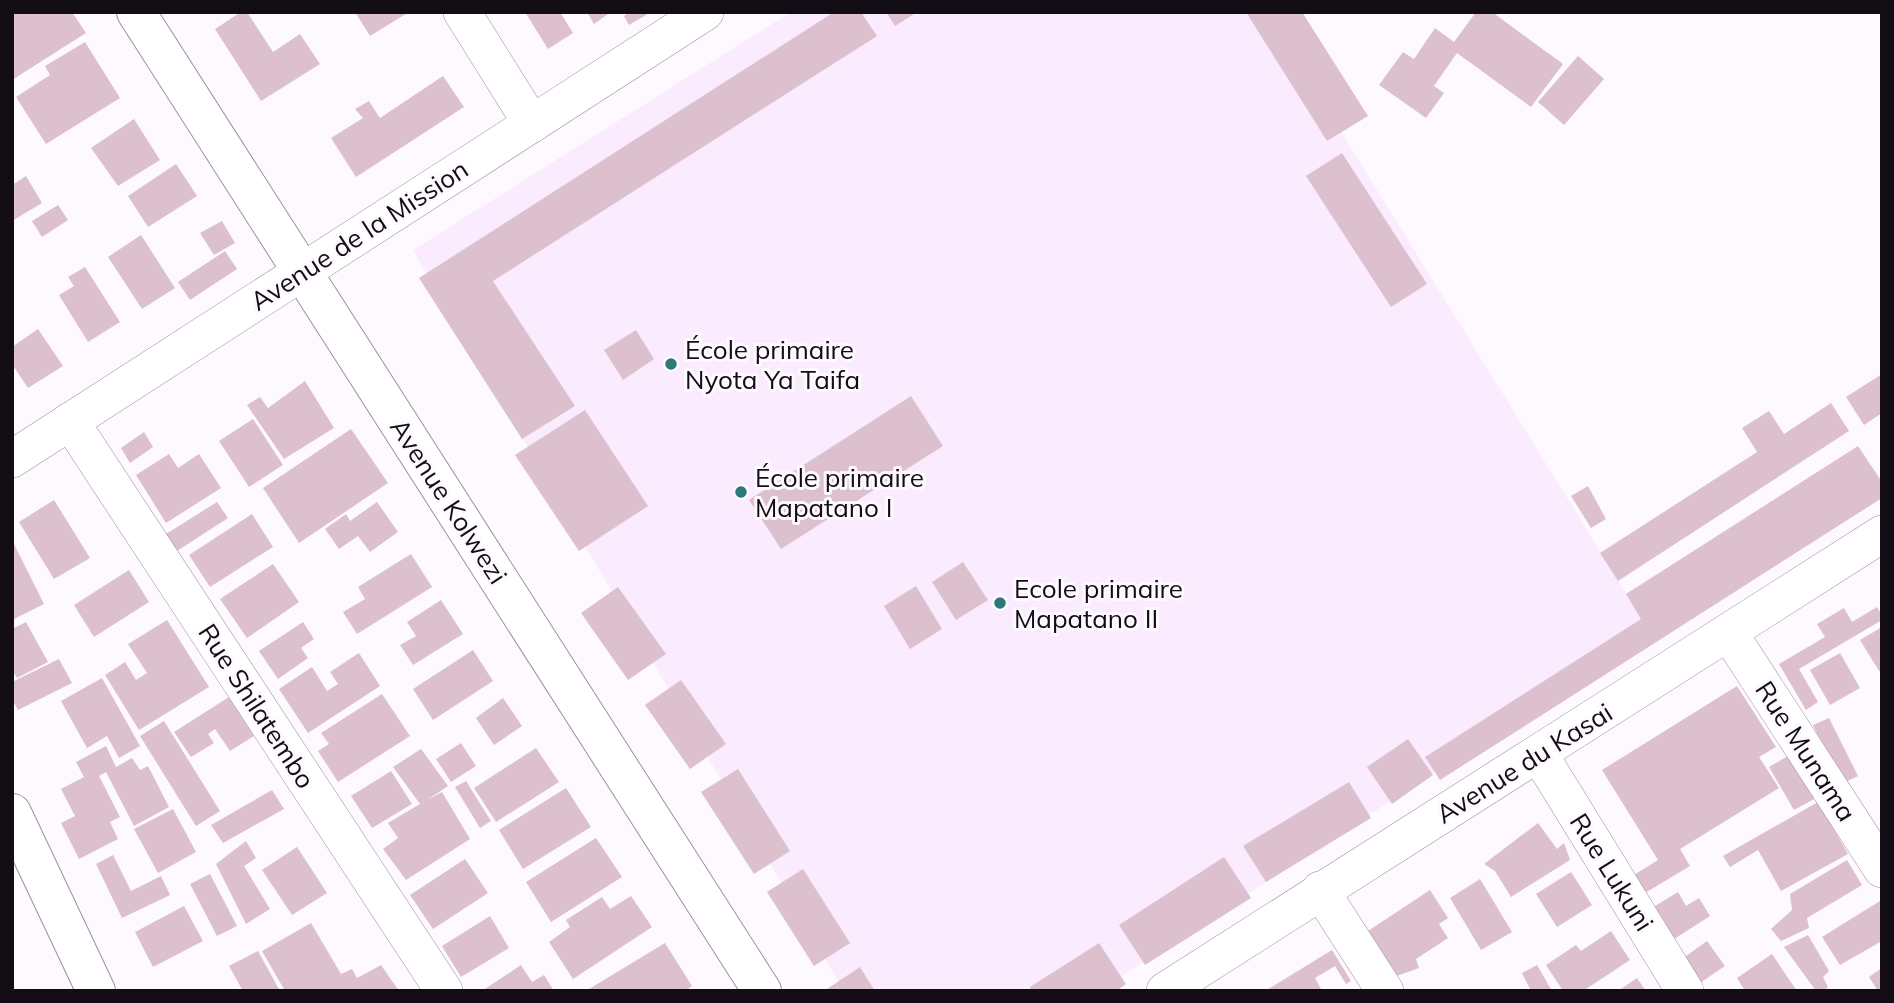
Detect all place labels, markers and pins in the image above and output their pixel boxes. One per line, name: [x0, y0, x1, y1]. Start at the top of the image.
place label: École primaire Nyota Ya Taifa: [685, 333, 860, 396]
marker: École primaire Nyota Ya Taifa: [663, 356, 679, 372]
place label: École primaire Mapatano I: [755, 461, 924, 524]
marker: École primaire Mapatano I: [733, 484, 749, 500]
place label: Ecole primaire Mapatano II: [1014, 572, 1183, 635]
marker: Ecole primaire Mapatano II: [992, 595, 1008, 611]

